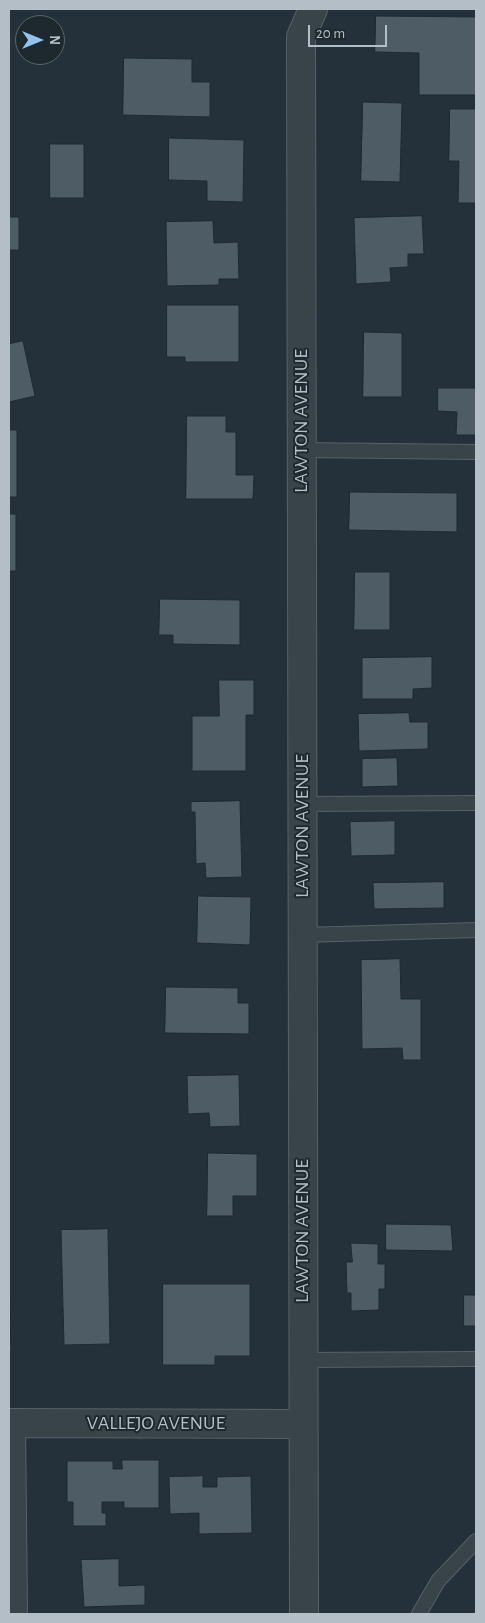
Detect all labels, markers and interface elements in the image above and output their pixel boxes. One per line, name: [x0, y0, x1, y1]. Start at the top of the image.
north arrow: [15, 15, 65, 65]
scale bar: [310, 15, 389, 47]
text: 20 m: [316, 26, 345, 41]
text: N: [47, 35, 61, 45]
street label: LAWTON AVENUE: [289, 349, 313, 493]
street label: LAWTON AVENUE: [290, 754, 314, 898]
street label: LAWTON AVENUE: [290, 1159, 314, 1303]
street label: VALLEJO AVENUE: [87, 1411, 225, 1435]

